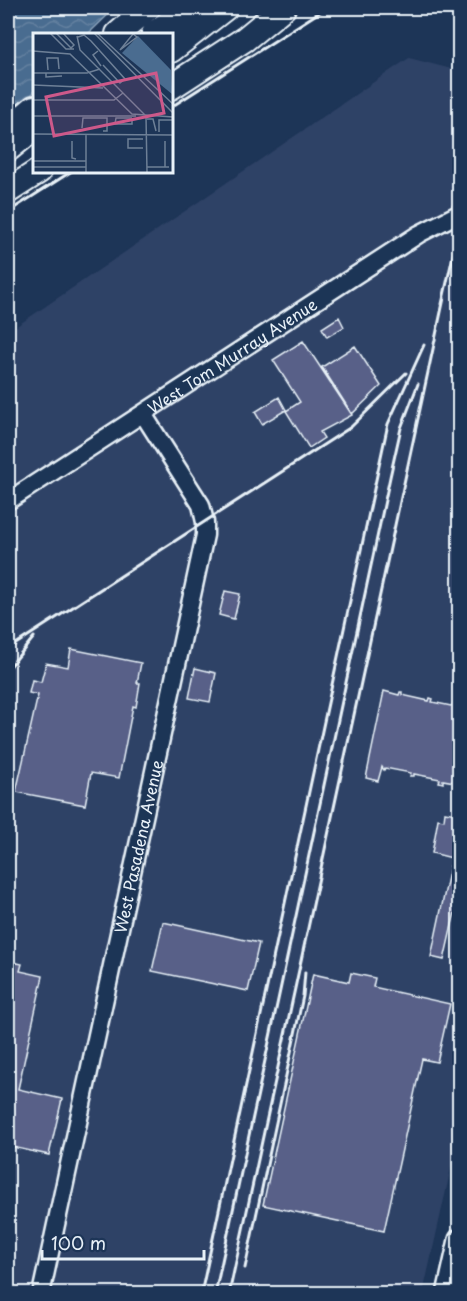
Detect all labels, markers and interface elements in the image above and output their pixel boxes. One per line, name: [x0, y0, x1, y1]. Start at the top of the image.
inset map: [33, 33, 172, 172]
street label: West Tom Murray Avenue: [143, 292, 322, 419]
street label: West Pasadena Avenue: [107, 757, 168, 935]
scale bar: [42, 1223, 204, 1261]
text: 100 m: [51, 1229, 106, 1256]

